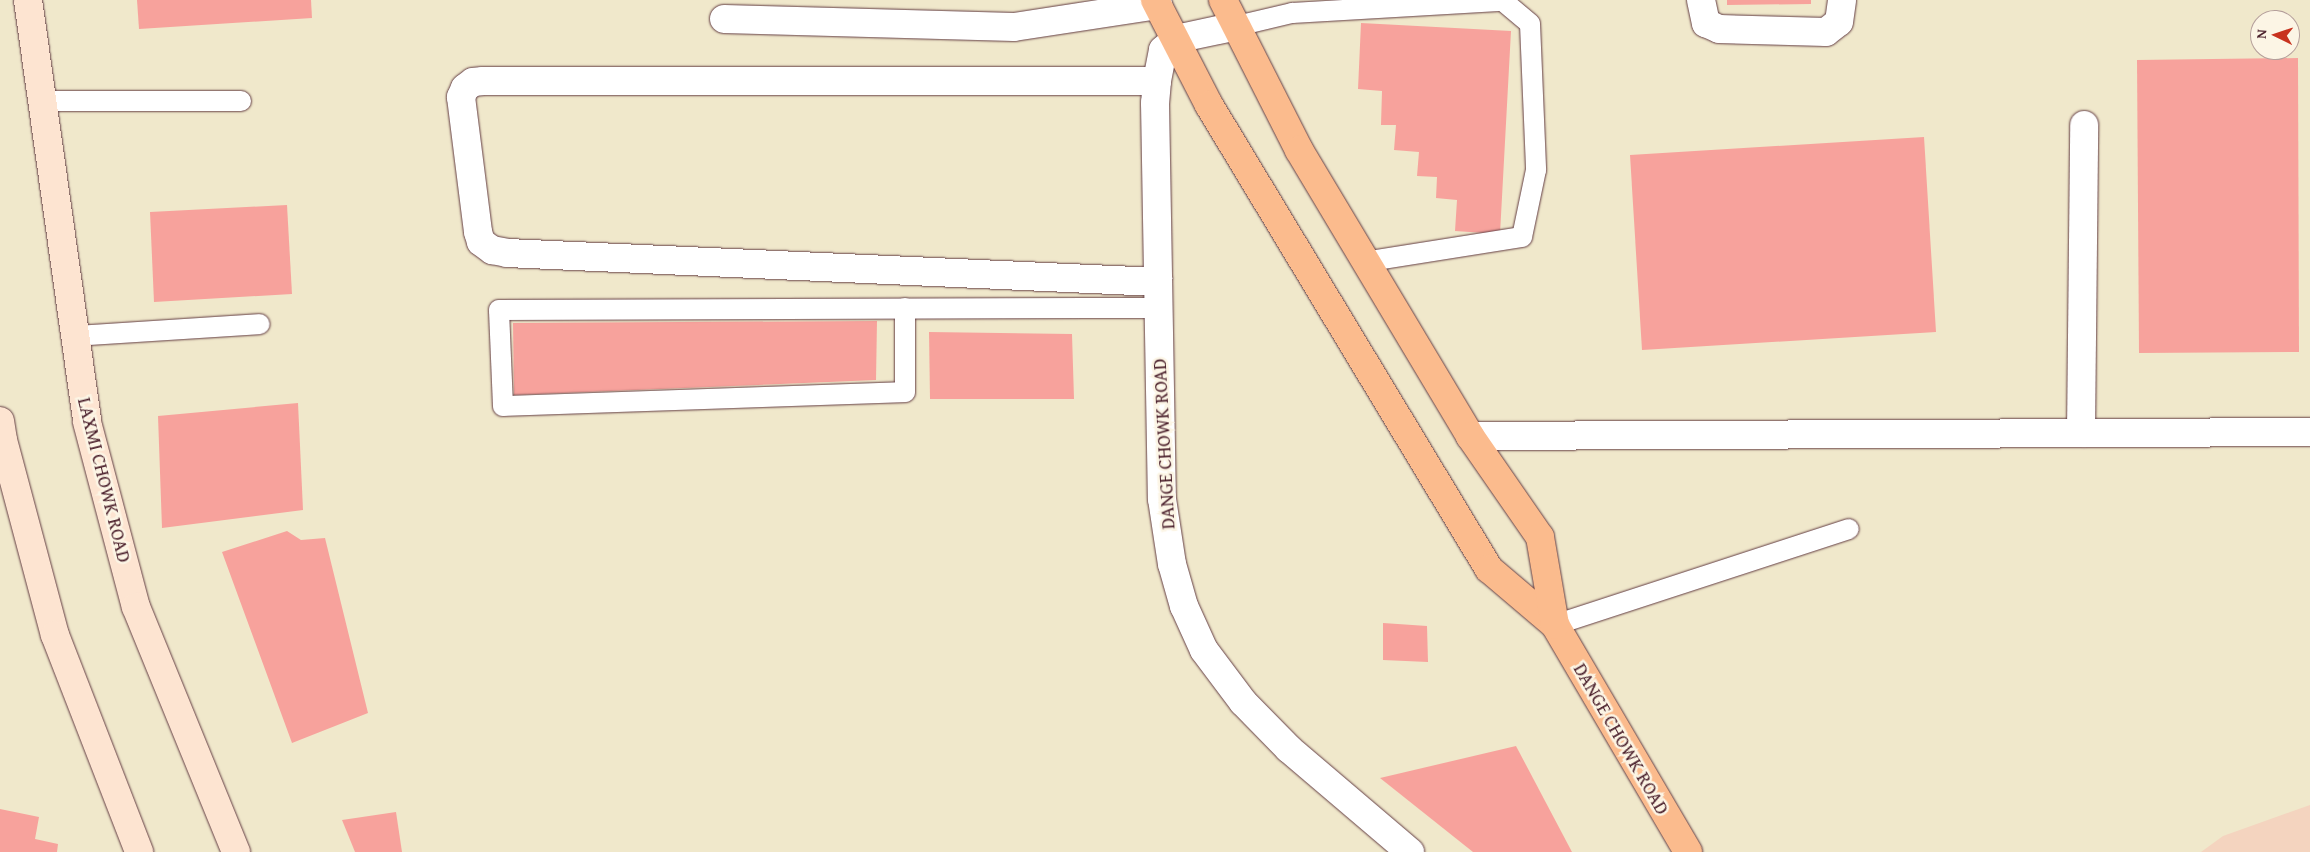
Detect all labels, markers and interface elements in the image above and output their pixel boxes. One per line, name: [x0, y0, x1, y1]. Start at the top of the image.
north arrow: [2250, 10, 2300, 60]
text: N: [2251, 29, 2271, 39]
street label: DANGE CHOWK ROAD: [1148, 358, 1180, 530]
street label: LAXMI CHOWK ROAD: [72, 395, 136, 565]
street label: DANGE CHOWK ROAD: [1568, 659, 1674, 819]

